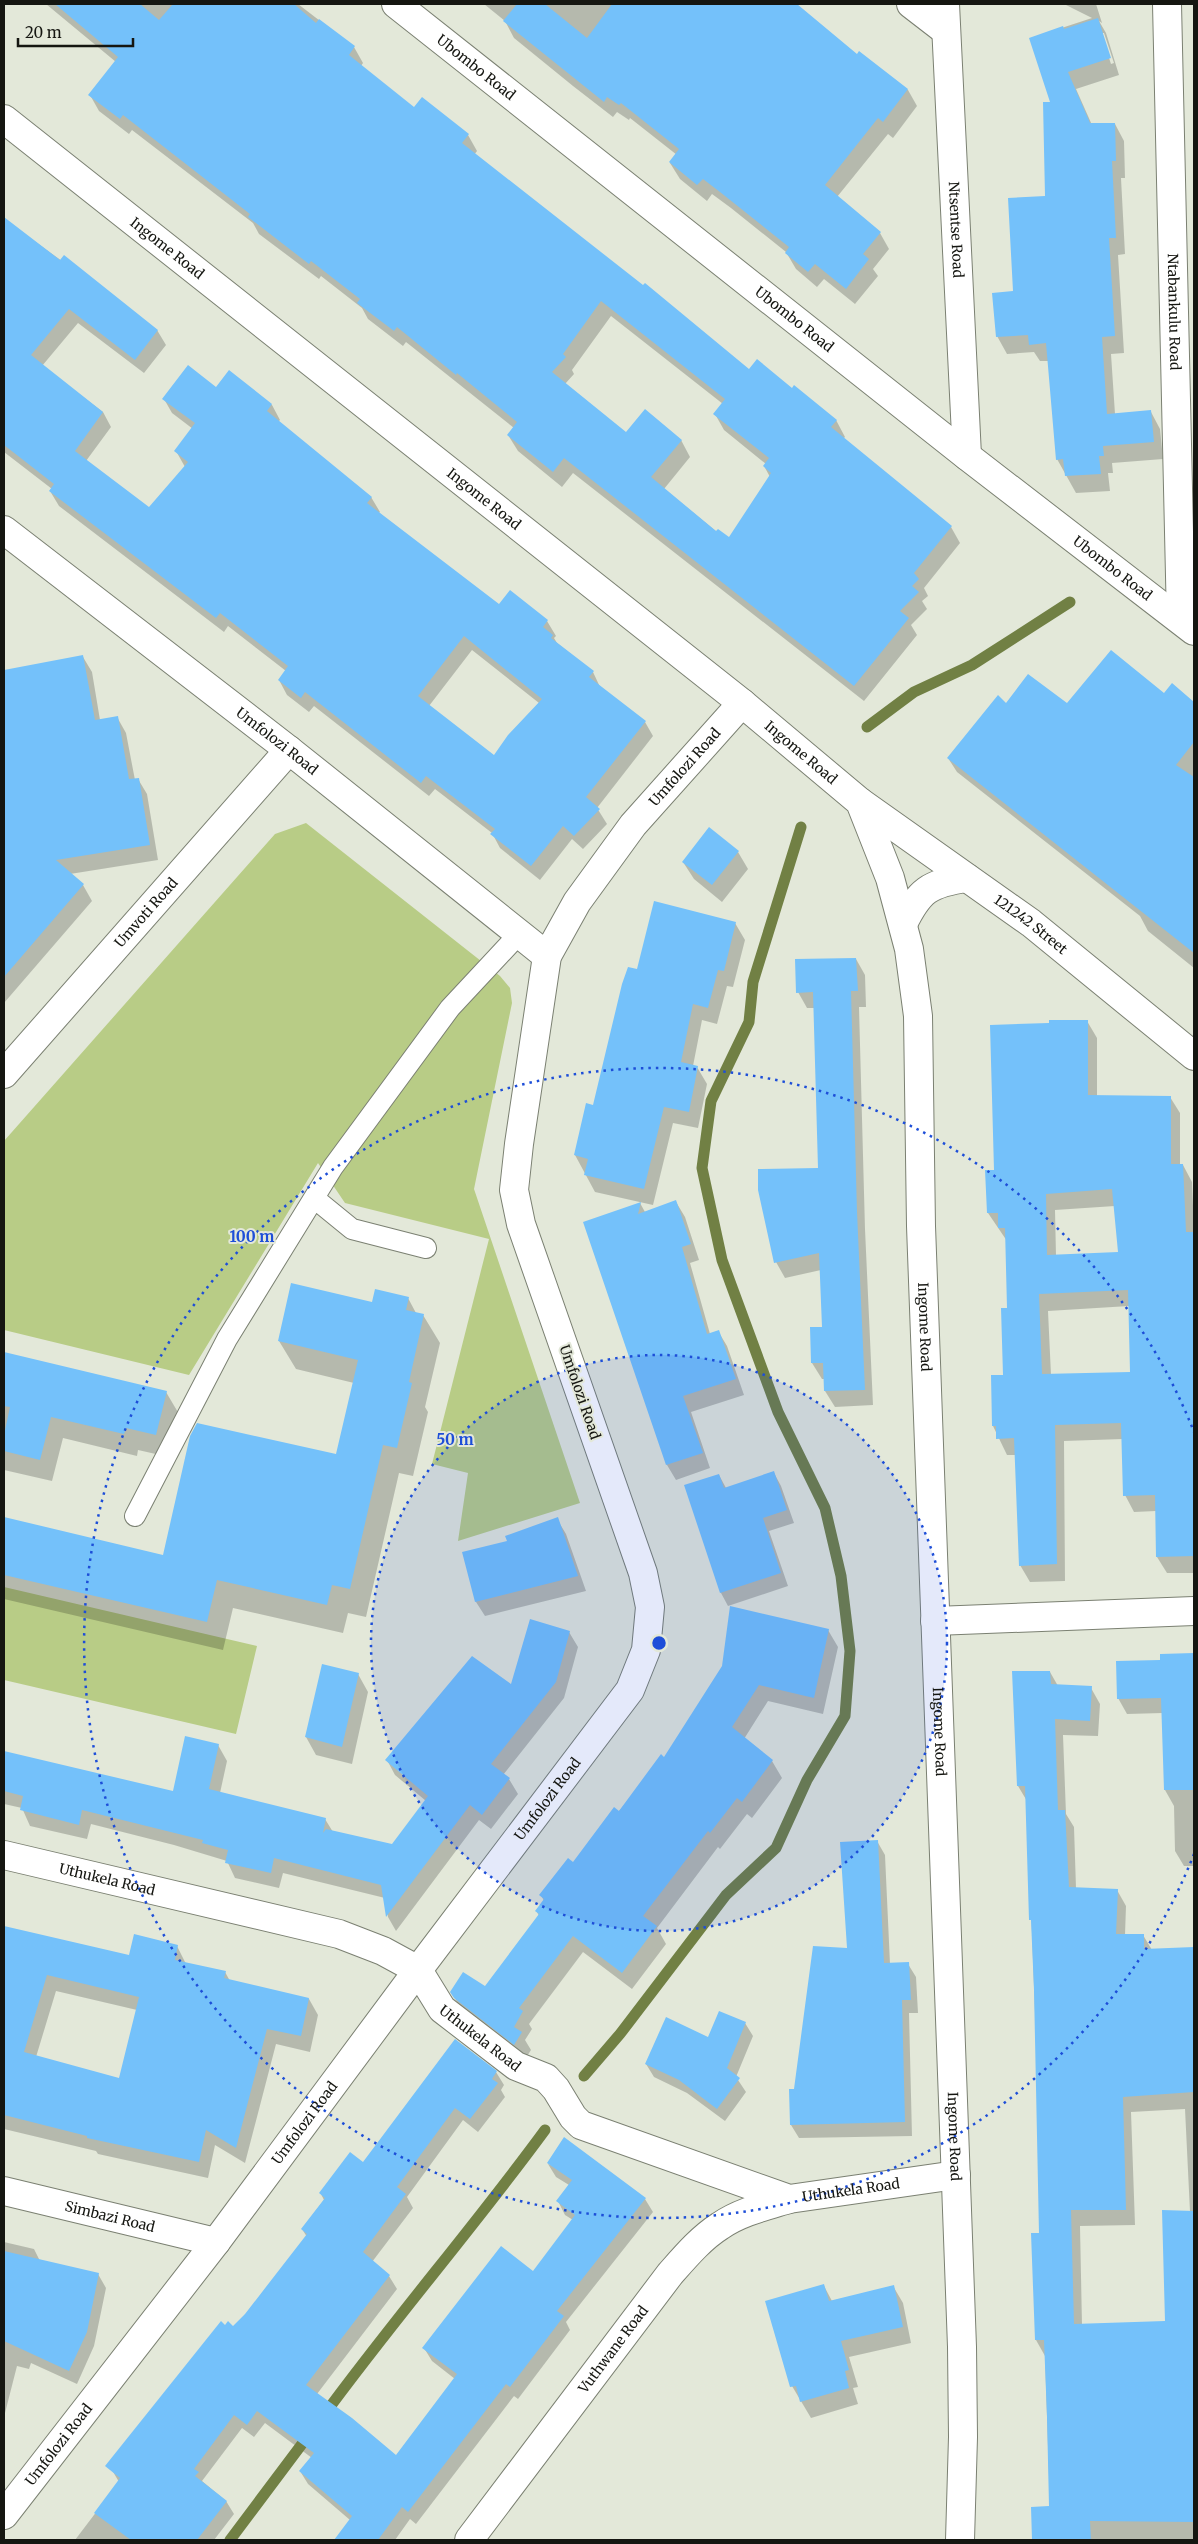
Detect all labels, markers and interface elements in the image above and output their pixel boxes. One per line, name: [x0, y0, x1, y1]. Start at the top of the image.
scale bar: [18, 15, 132, 47]
text: 20 m: [25, 23, 62, 42]
street label: Ubombo Road: [433, 31, 519, 104]
street label: Ntsentse Road: [945, 181, 967, 279]
street label: Ingome Road: [127, 213, 208, 283]
street label: Ntabankulu Road: [1164, 253, 1184, 371]
street label: Ubombo Road: [751, 283, 838, 356]
street label: Ingome Road: [443, 464, 525, 534]
street label: Ubombo Road: [1069, 532, 1156, 605]
street label: Umfolozi Road: [232, 703, 322, 779]
street label: Ingome Road: [761, 717, 841, 788]
street label: Umfolozi Road: [645, 724, 725, 810]
street label: Umvoti Road: [110, 873, 182, 951]
street label: 121242 Street: [990, 891, 1071, 958]
text: 100 m: [230, 1227, 274, 1246]
street label: Ingome Road: [914, 1282, 935, 1372]
street label: Umfolozi Road: [555, 1342, 605, 1442]
text: 50 m: [436, 1430, 474, 1449]
centre of rings: [650, 1634, 668, 1652]
street label: Ingome Road: [929, 1687, 950, 1777]
street label: Umfolozi Road: [510, 1754, 585, 1844]
street label: Uthukela Road: [57, 1859, 158, 1899]
street label: Uthukela Road: [436, 2001, 525, 2076]
street label: Umfolozi Road: [268, 2077, 342, 2168]
street label: Ingome Road: [944, 2092, 965, 2182]
street label: Uthukela Road: [801, 2174, 901, 2206]
street label: Simbazi Road: [63, 2197, 157, 2236]
street label: Vuthwane Road: [574, 2302, 652, 2397]
street label: Umfolozi Road: [21, 2400, 96, 2489]

